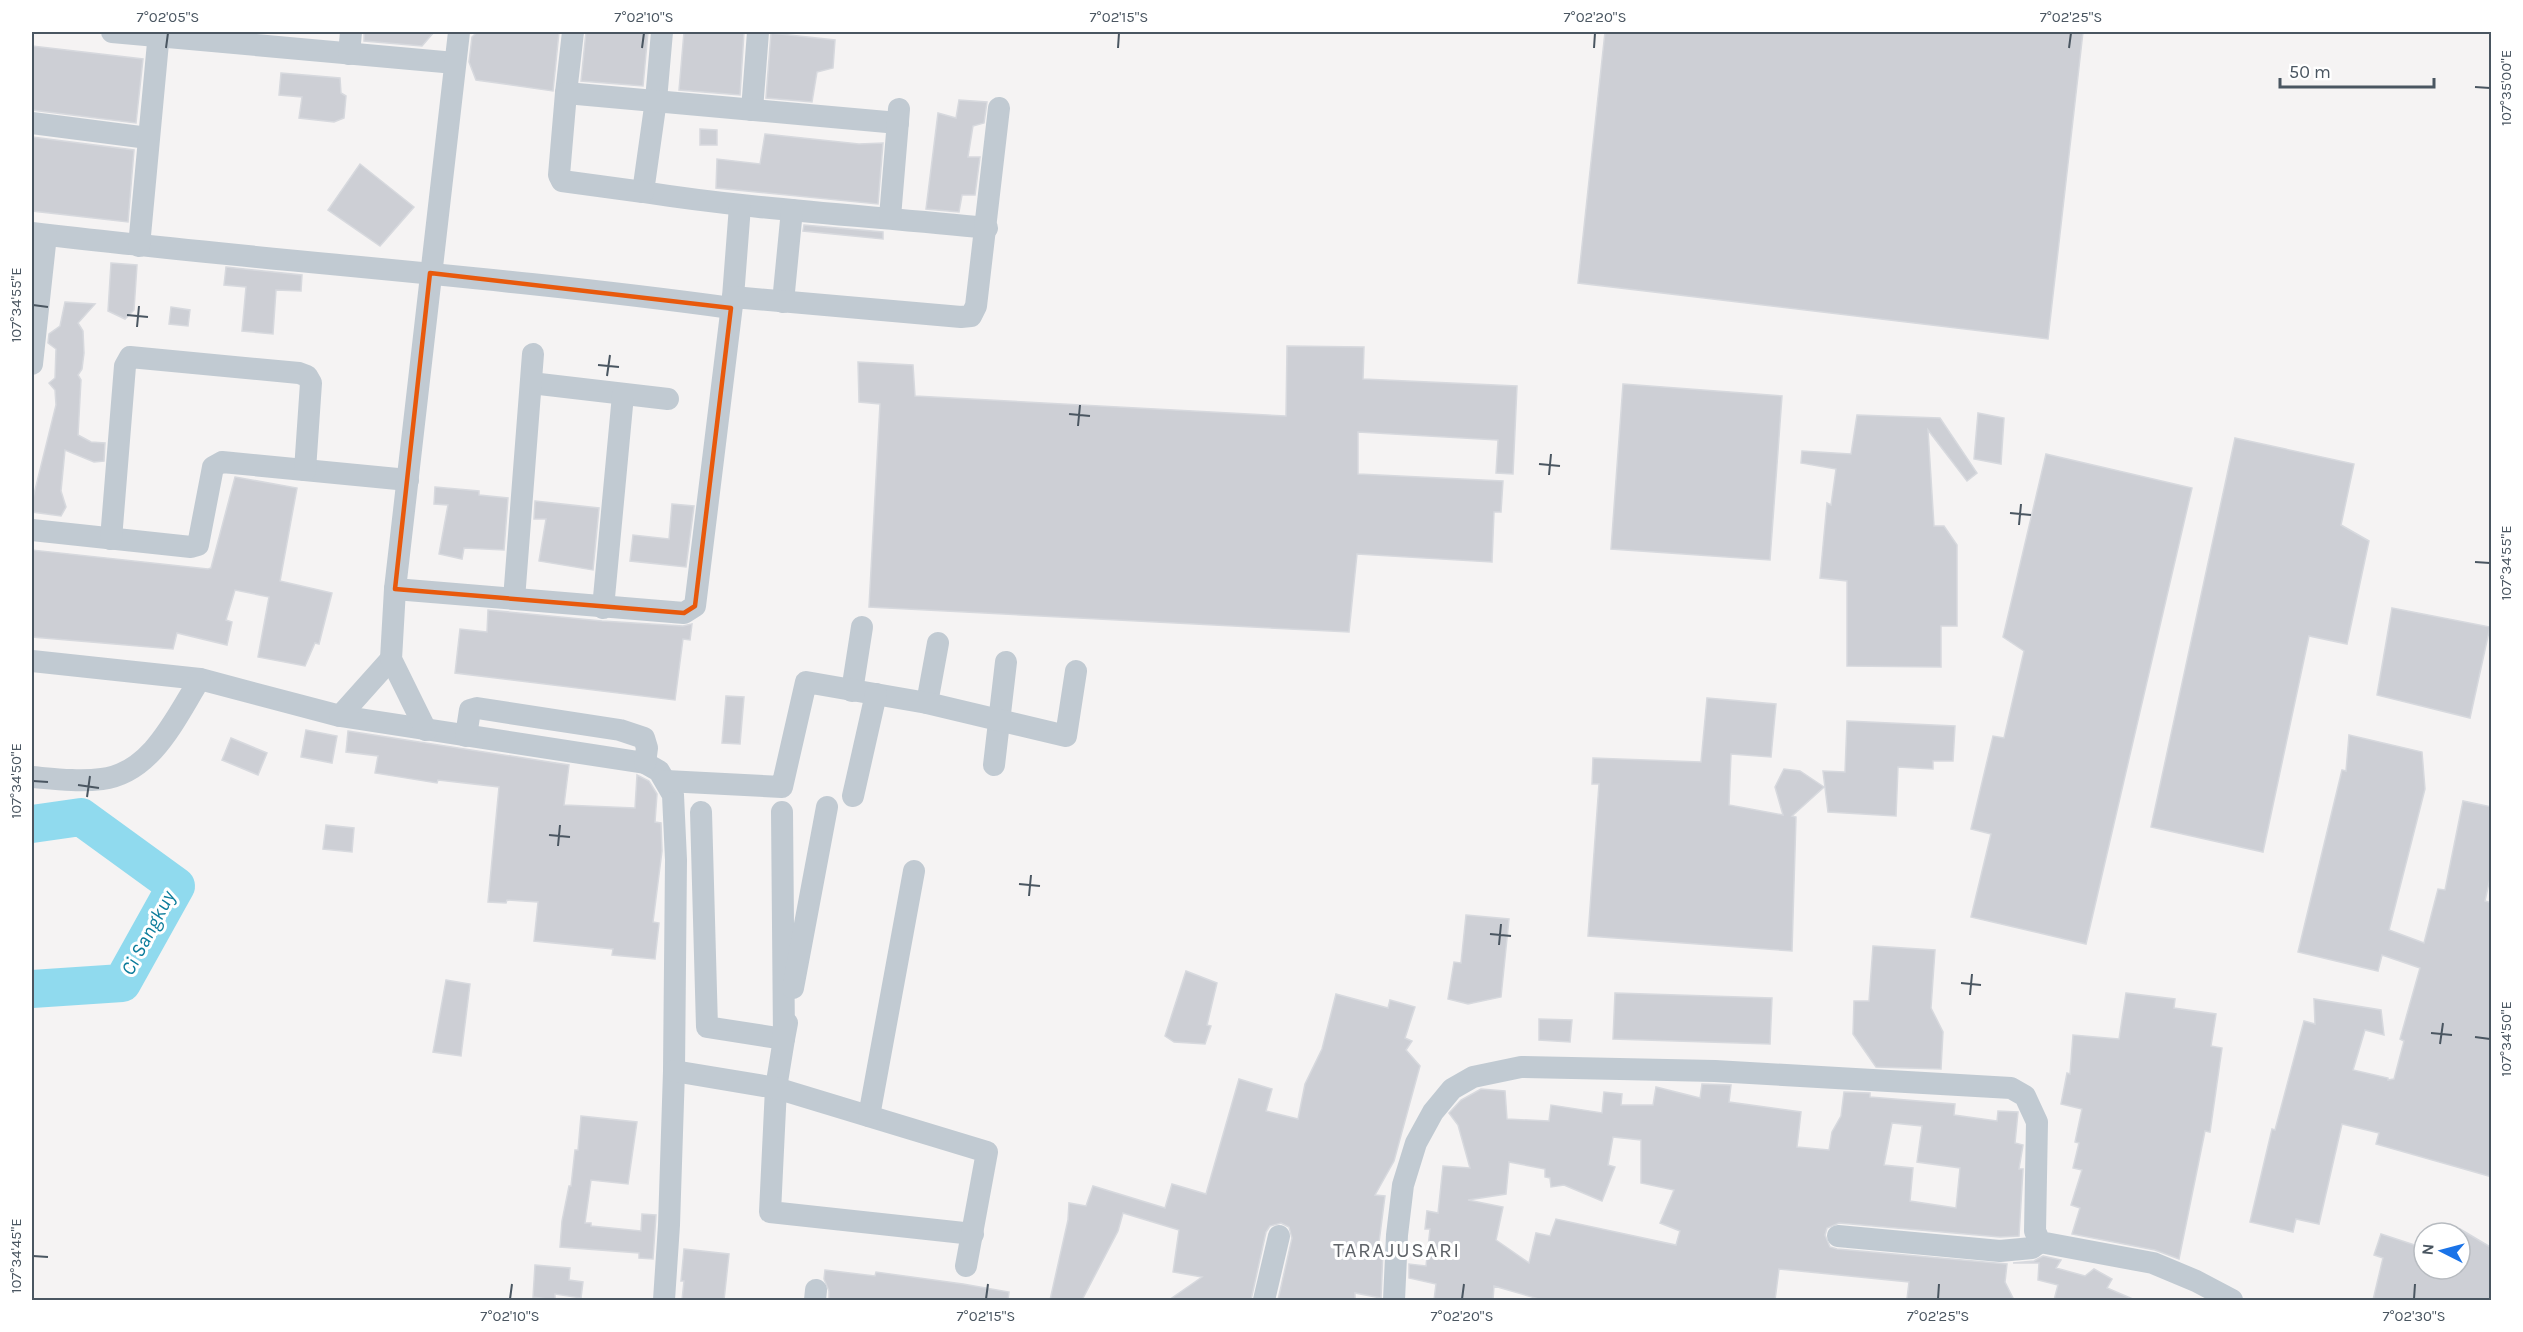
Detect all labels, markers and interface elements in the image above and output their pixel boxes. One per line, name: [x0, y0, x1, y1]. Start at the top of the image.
text: 7°02'05"S: [137, 8, 199, 26]
text: 7°02'10"S: [614, 8, 674, 26]
text: 7°02'15"S: [1090, 8, 1148, 26]
text: 7°02'20"S: [1563, 8, 1627, 26]
text: 7°02'25"S: [2040, 8, 2102, 26]
text: 107°35'00"E: [2497, 50, 2515, 126]
scale bar: [2280, 51, 2434, 89]
text: 50 m: [2289, 61, 2331, 83]
text: 107°34'55"E: [7, 267, 25, 343]
text: 107°34'55"E: [2497, 525, 2515, 601]
text: 107°34'50"E: [7, 743, 25, 819]
water label: Ci Sangkuy: [116, 886, 180, 979]
text: 107°34'50"E: [2497, 1001, 2515, 1077]
text: 107°34'45"E: [7, 1218, 25, 1294]
north arrow: [2412, 1221, 2472, 1281]
district label: TARAJUSARI: [1333, 1238, 1461, 1262]
text: N: [2418, 1243, 2438, 1256]
text: 7°02'10"S: [480, 1307, 540, 1325]
text: 7°02'15"S: [957, 1307, 1015, 1325]
text: 7°02'20"S: [1430, 1307, 1494, 1325]
text: 7°02'25"S: [1907, 1307, 1969, 1325]
text: 7°02'30"S: [2382, 1307, 2446, 1325]

